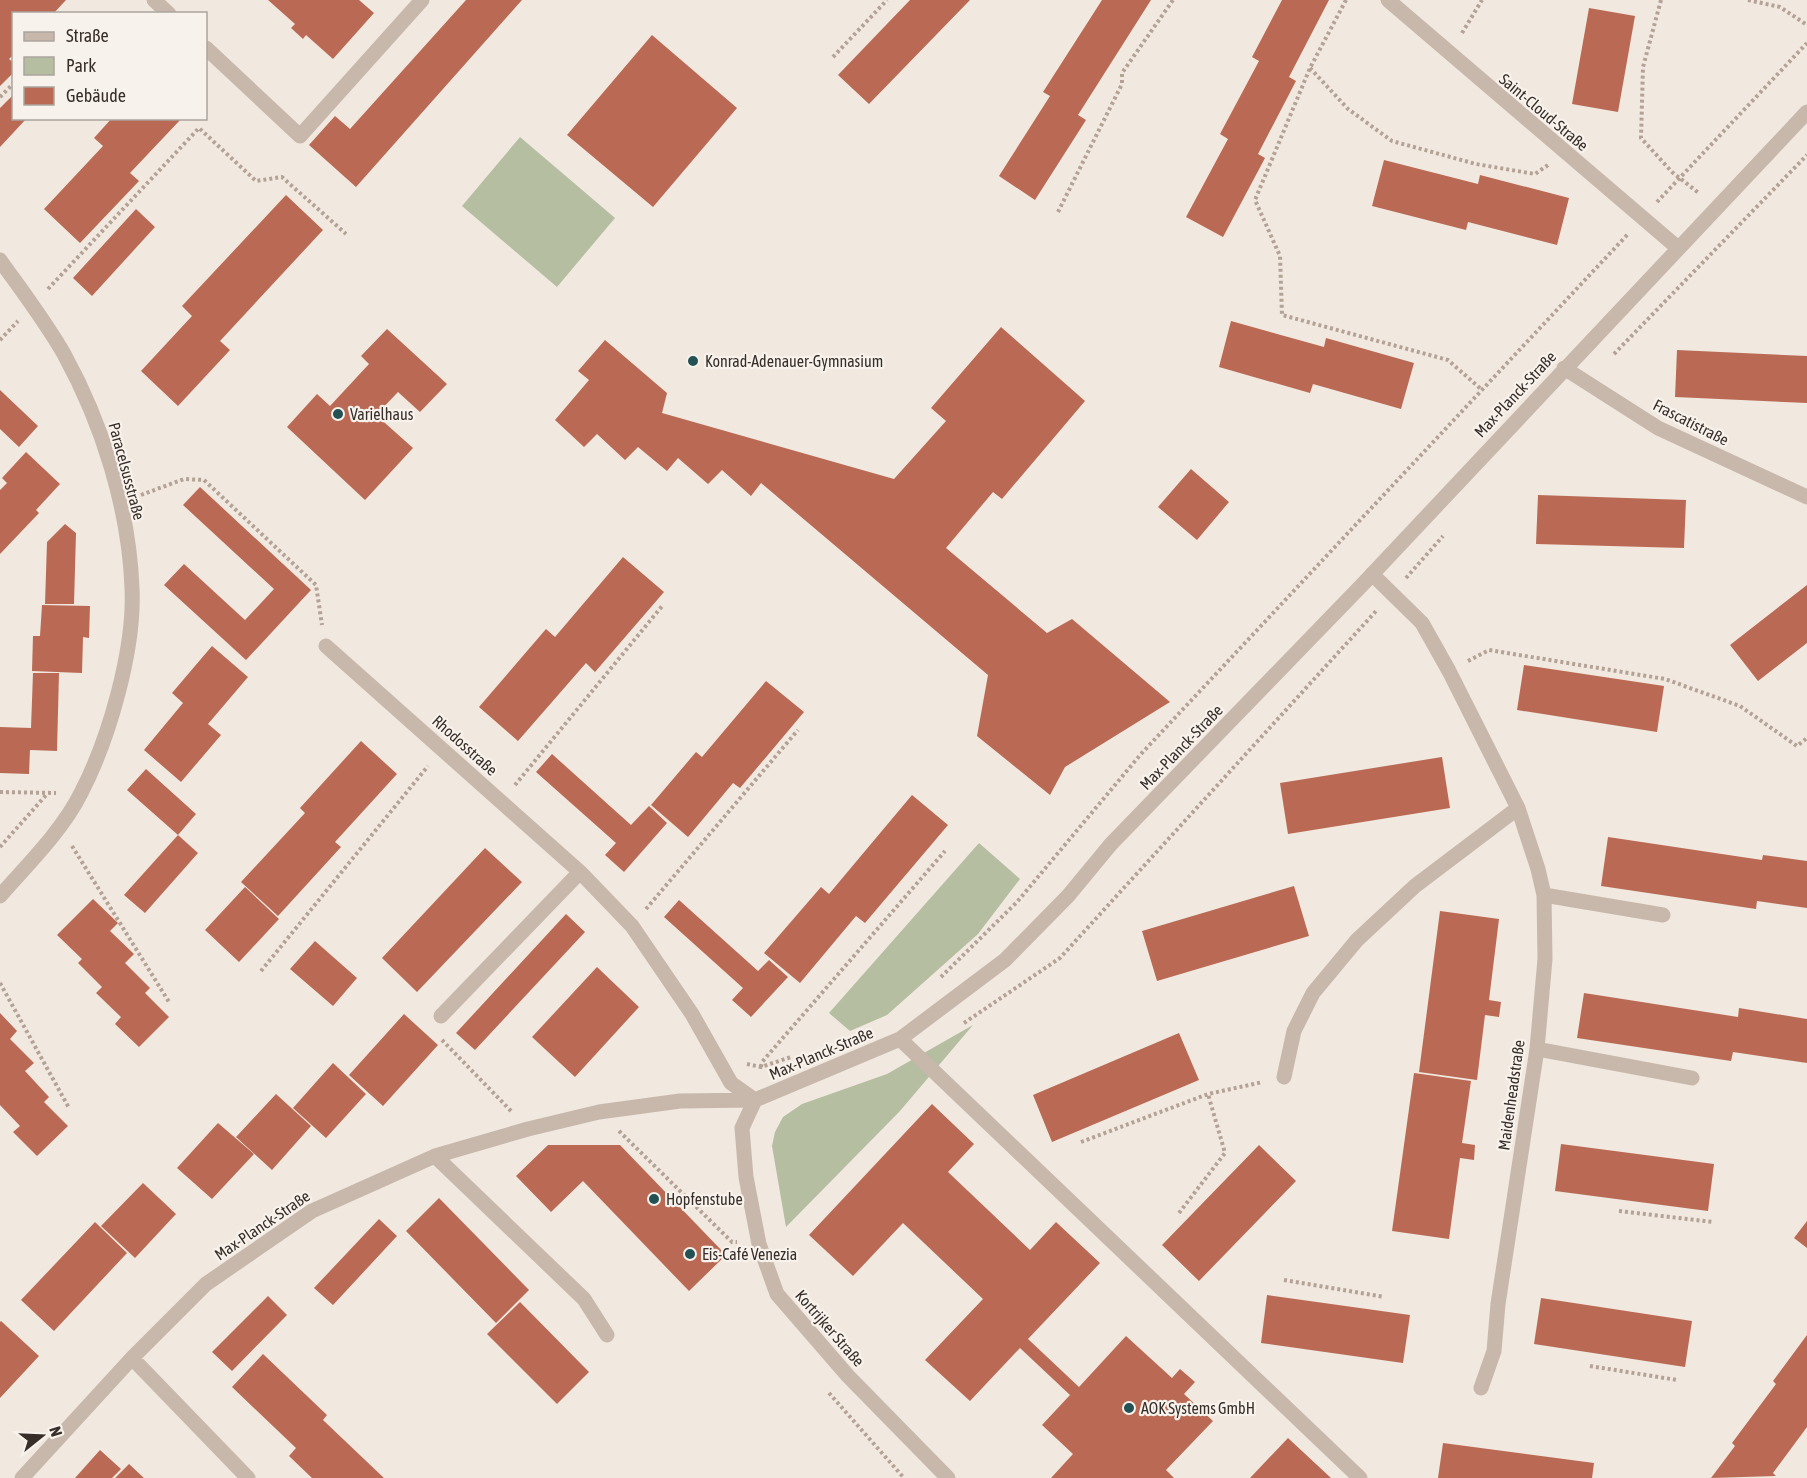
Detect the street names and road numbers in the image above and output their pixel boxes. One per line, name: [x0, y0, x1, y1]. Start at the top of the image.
street label: Saint-Cloud-Straße: [1496, 70, 1592, 154]
street label: Max-Planck-Straße: [1471, 347, 1559, 441]
street label: Frascatistraße: [1650, 395, 1732, 449]
street label: Paracelsusstraße: [105, 420, 149, 522]
street label: Max-Planck-Straße: [1136, 701, 1226, 793]
street label: Rhodosstraße: [429, 711, 501, 779]
street label: Max-Planck-Straße: [766, 1023, 876, 1083]
street label: Maidenheadstraße: [1494, 1039, 1528, 1151]
street label: Max-Planck-Straße: [211, 1187, 313, 1263]
street label: Kortrijker Straße: [791, 1286, 868, 1370]

